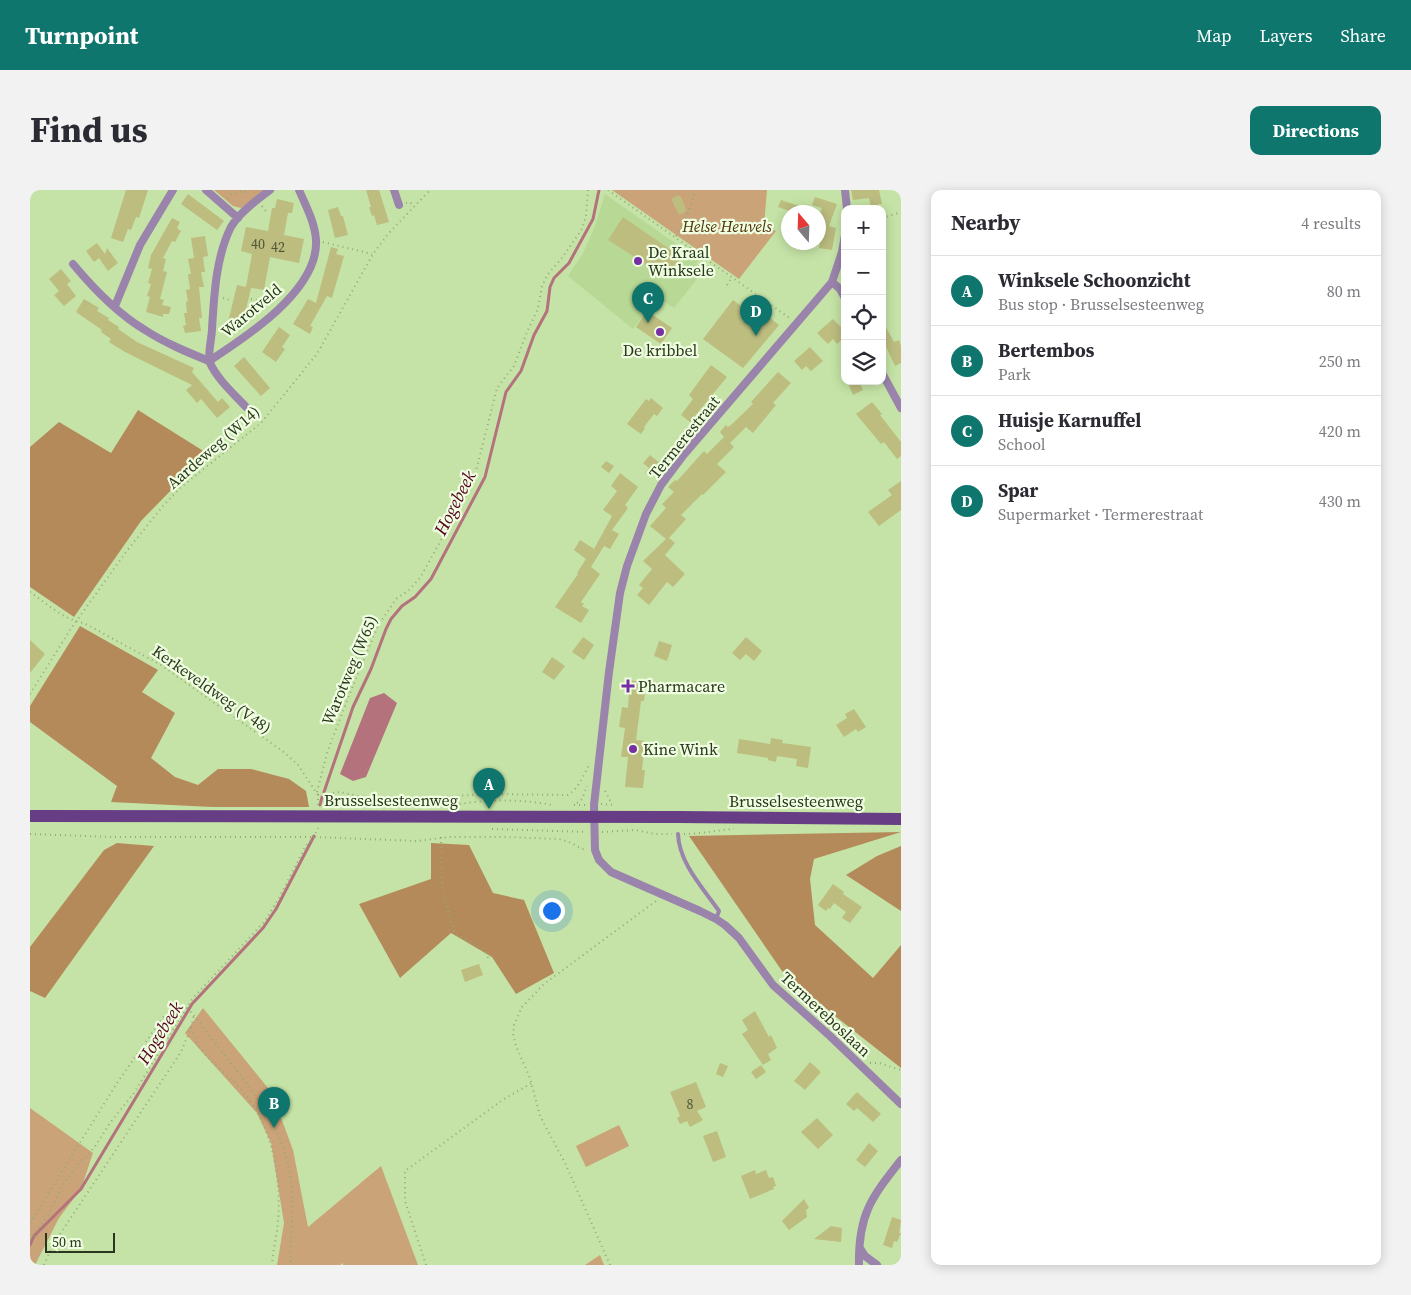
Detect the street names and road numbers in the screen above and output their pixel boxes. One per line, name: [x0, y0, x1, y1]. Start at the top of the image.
street label: Warotveld: [216, 278, 286, 342]
street label: Termerestraat: [644, 390, 725, 483]
street label: Aardeweg (W14): [162, 400, 264, 494]
street label: Warotweg (W65): [316, 612, 382, 728]
street label: Kerkeveldweg (V48): [148, 640, 276, 738]
street label: Brusselsesteenweg: [324, 789, 458, 811]
street label: Brusselsesteenweg: [729, 790, 863, 812]
street label: Termereboslaan: [776, 966, 876, 1062]

